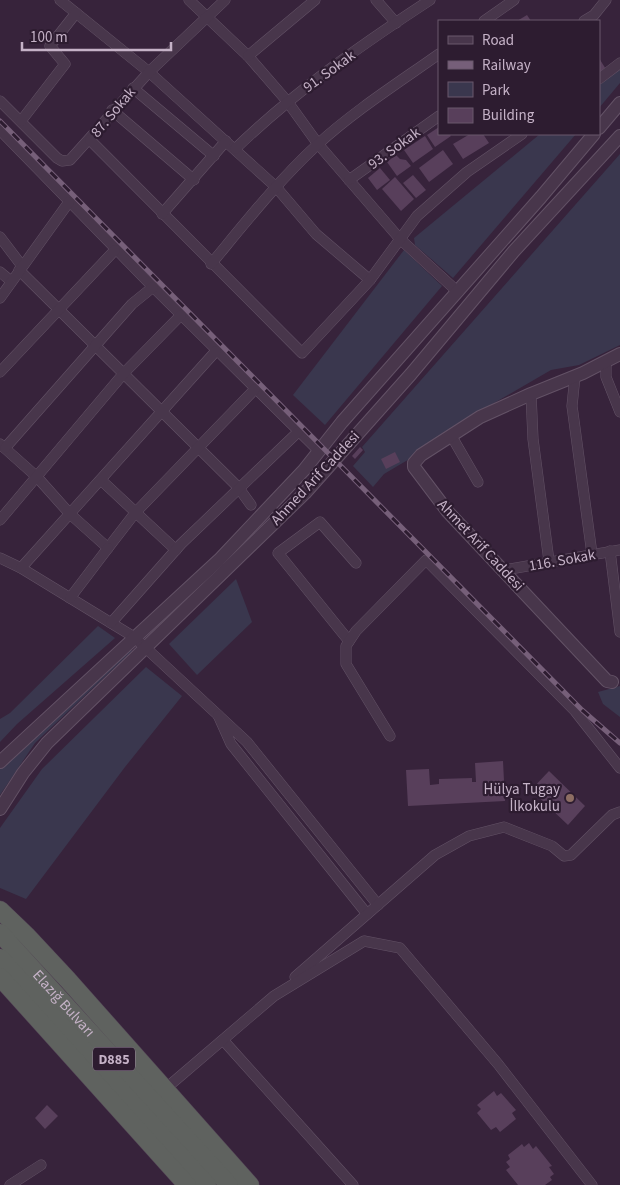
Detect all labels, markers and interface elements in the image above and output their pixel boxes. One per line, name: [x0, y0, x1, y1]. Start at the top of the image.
scale bar: [22, 20, 171, 52]
legend: [438, 20, 600, 135]
text: 100 m: [30, 27, 68, 48]
text: Road: [482, 30, 514, 51]
street label: 91. Sokak: [299, 45, 360, 98]
text: Railway: [482, 55, 531, 76]
text: Park: [482, 80, 511, 101]
street label: 87. Sokak: [86, 82, 141, 142]
text: Building: [482, 105, 535, 126]
street label: 93. Sokak: [364, 122, 425, 175]
street label: Ahmed Arif Caddesi: [266, 427, 365, 530]
street label: Ahmet Arif Caddesi: [432, 495, 529, 596]
street label: 116. Sokak: [527, 544, 598, 577]
place label: Hülya Tugay İlkokulu: [484, 779, 560, 817]
marker: Hülya Tugay İlkokulu: [564, 792, 576, 804]
street label: Elazığ Bulvarı: [27, 965, 100, 1042]
road number: D885: [93, 1048, 135, 1070]

